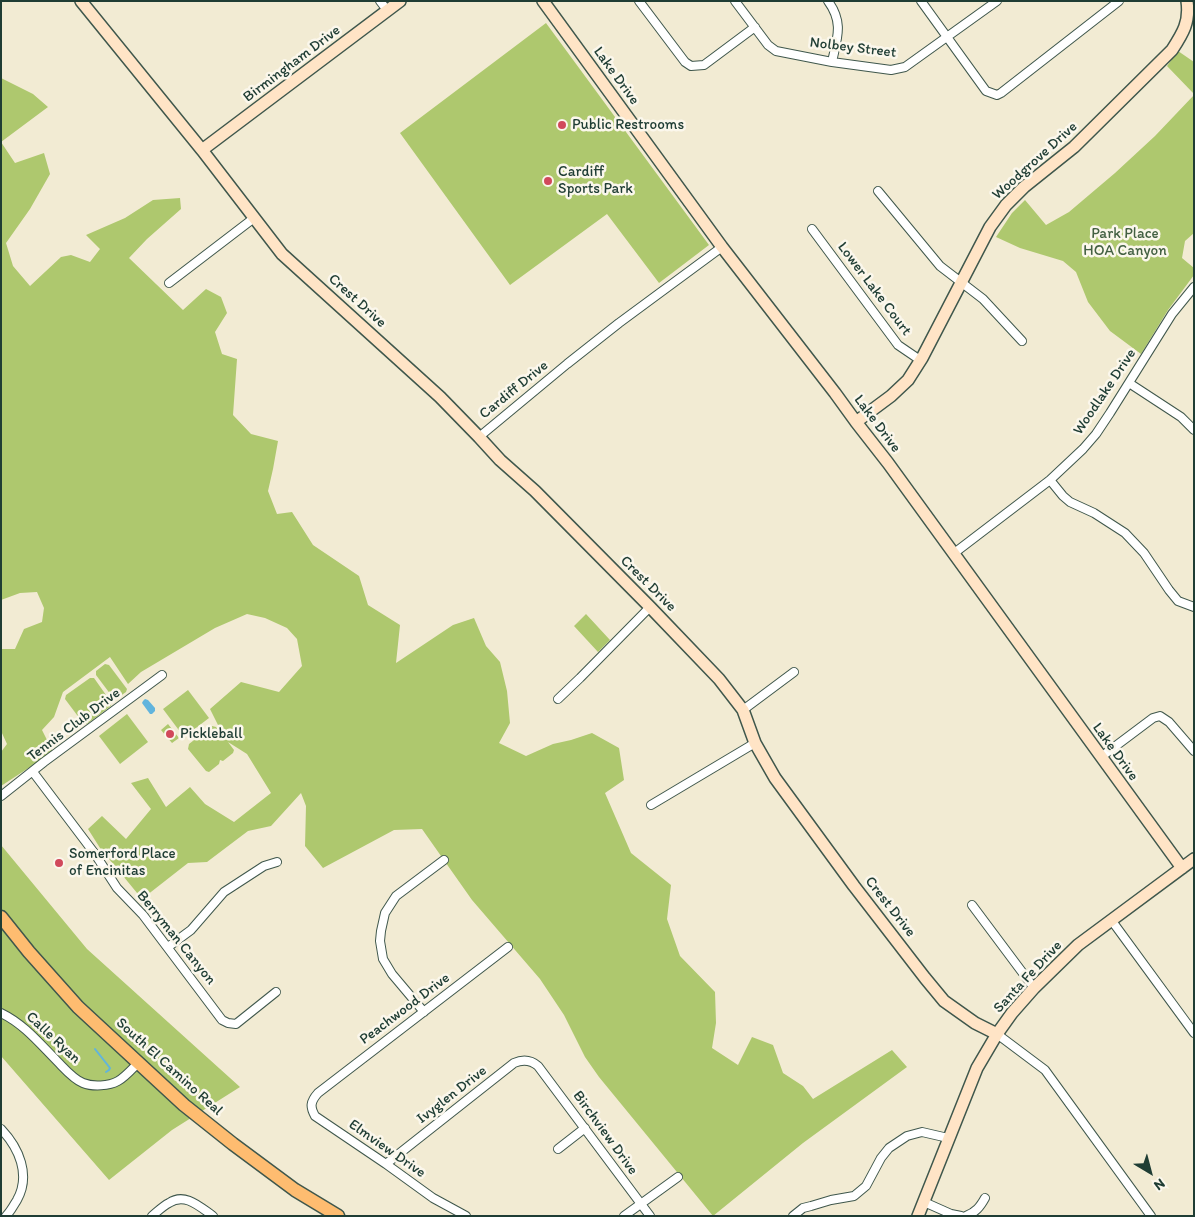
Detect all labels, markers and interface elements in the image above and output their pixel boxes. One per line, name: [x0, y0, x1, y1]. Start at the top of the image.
street label: Birmingham Drive: [240, 22, 344, 106]
street label: Nolbey Street: [809, 34, 897, 62]
street label: Lake Drive: [589, 43, 643, 109]
place label: Public Restrooms: [572, 116, 684, 134]
street label: Woodgrove Drive: [989, 118, 1081, 204]
marker: Public Restrooms: [556, 119, 568, 131]
place label: Cardiff Sports Park: [558, 163, 633, 198]
marker: Cardiff Sports Park: [542, 175, 554, 187]
park label: Park Place HOA Canyon: [1083, 225, 1167, 260]
street label: Lower Lake Court: [833, 239, 915, 339]
street label: Crest Drive: [324, 270, 390, 332]
street label: Woodlake Drive: [1070, 346, 1140, 438]
street label: Cardiff Drive: [476, 357, 552, 423]
street label: Lake Drive: [850, 392, 904, 456]
street label: Crest Drive: [616, 552, 680, 616]
street label: Tennis Club Drive: [24, 684, 124, 766]
street label: Lake Drive: [1088, 719, 1142, 785]
place label: Pickleball: [180, 725, 243, 743]
marker: Pickleball: [164, 728, 176, 740]
place label: Somerford Place of Encinitas: [69, 845, 176, 880]
marker: Somerford Place of Encinitas: [53, 857, 65, 869]
street label: Crest Drive: [861, 873, 919, 941]
street label: Berryman Canyon: [133, 887, 219, 989]
street label: Santa Fe Drive: [990, 937, 1066, 1017]
street label: Peachwood Drive: [356, 969, 454, 1049]
street label: Calle Ryan: [22, 1008, 84, 1068]
street label: South El Camino Real: [112, 1014, 226, 1120]
street label: Ivyglen Drive: [413, 1062, 491, 1128]
street label: Birchview Drive: [568, 1087, 642, 1179]
street label: Elmview Drive: [345, 1116, 429, 1182]
north arrow: [1125, 1147, 1175, 1197]
text: N: [1150, 1175, 1168, 1194]

